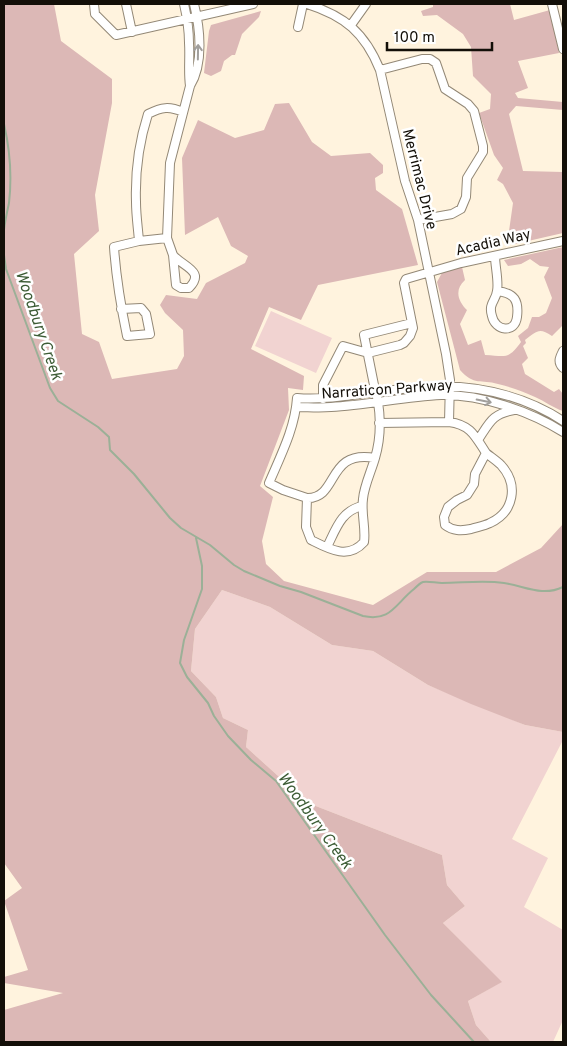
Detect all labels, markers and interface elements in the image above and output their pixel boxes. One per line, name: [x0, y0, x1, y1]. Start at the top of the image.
scale bar: [387, 20, 492, 52]
text: 100 m: [394, 29, 435, 48]
one-way arrow: [193, 44, 203, 60]
street label: Merrimac Drive: [397, 127, 440, 232]
street label: Acadia Way: [454, 226, 533, 261]
water label: Woodbury Creek: [10, 268, 66, 384]
street label: Narraticon Parkway: [321, 376, 453, 405]
one-way arrow: [476, 396, 492, 406]
water label: Woodbury Creek: [273, 769, 357, 874]

